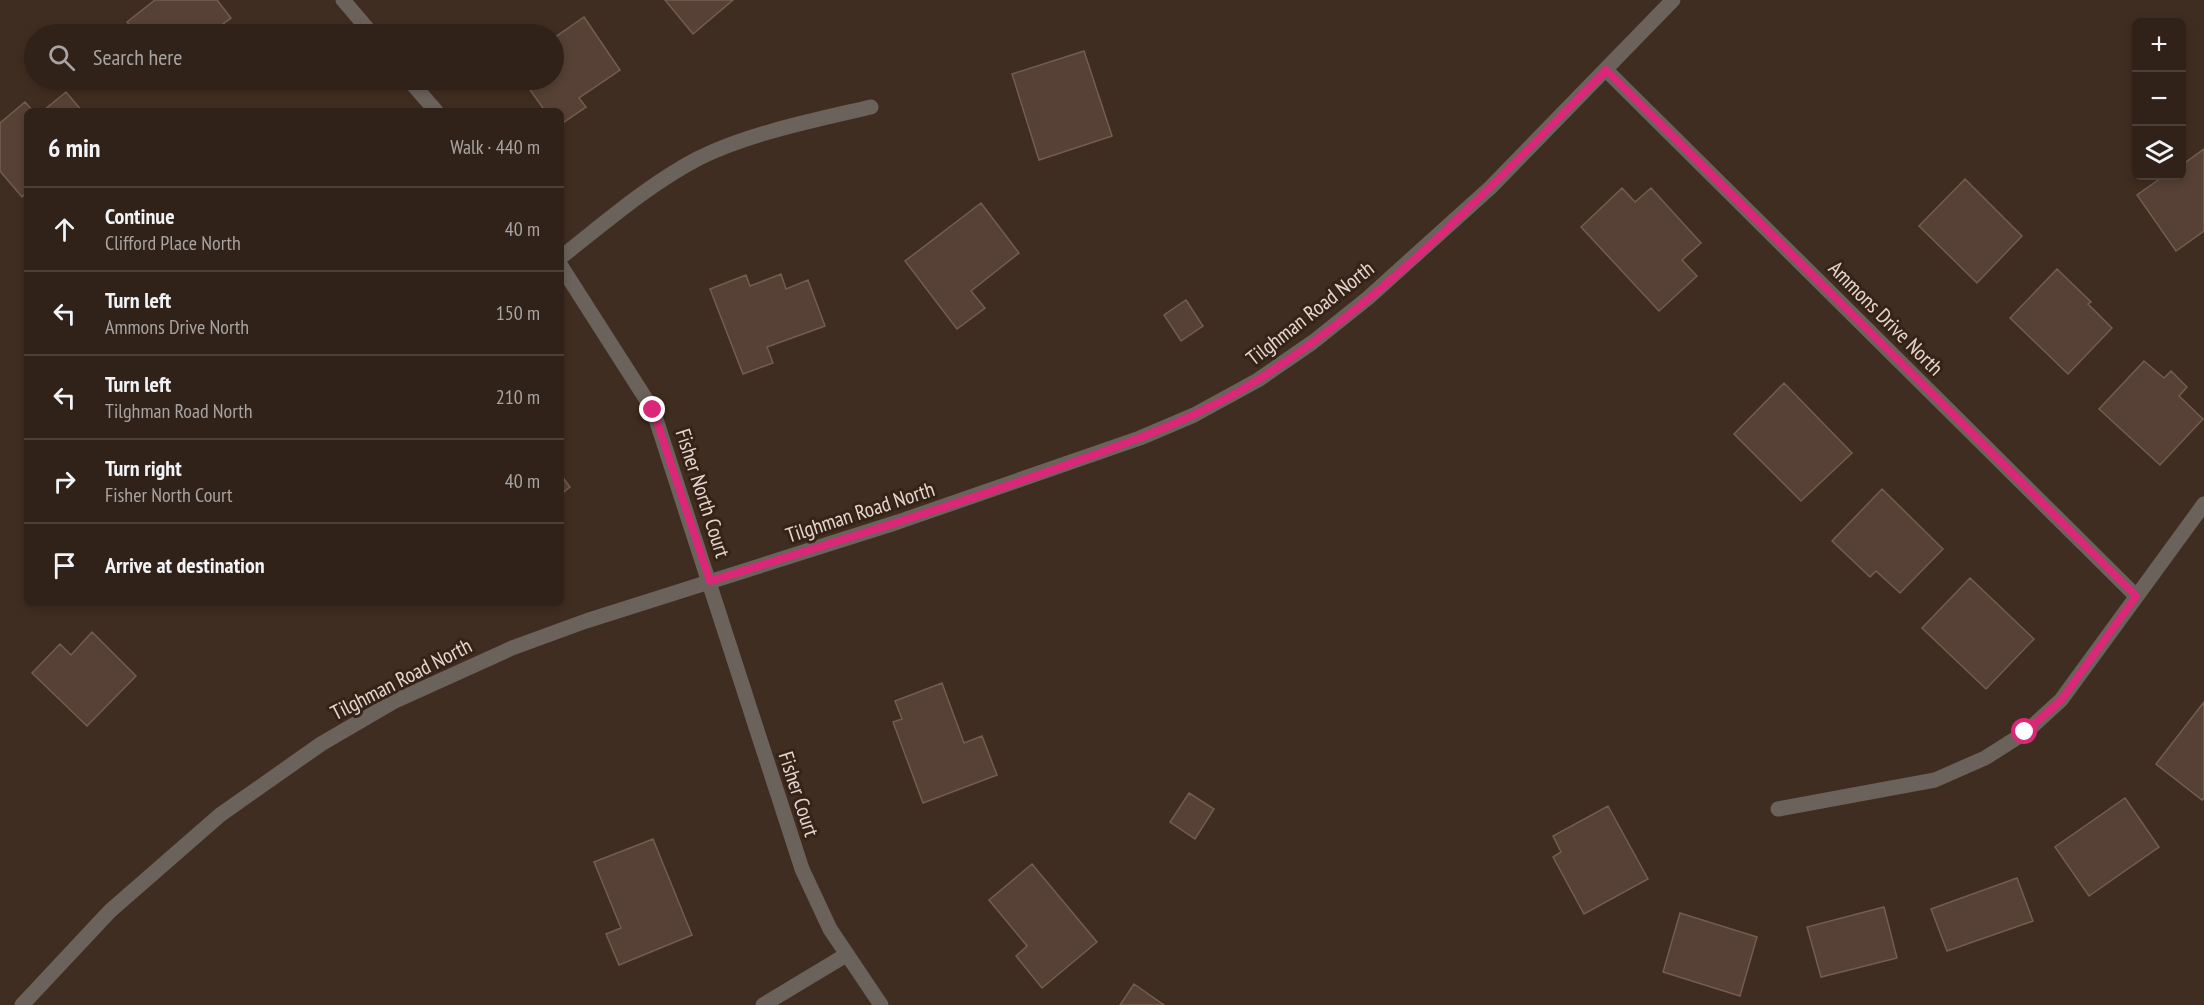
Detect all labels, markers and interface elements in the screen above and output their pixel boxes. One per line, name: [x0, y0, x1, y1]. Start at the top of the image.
map controls: [2132, 18, 2186, 180]
button: +: [2132, 18, 2186, 72]
search box: [24, 24, 564, 90]
icon: search: [45, 41, 78, 74]
text: Search here: [93, 43, 182, 71]
button: −: [2132, 72, 2186, 126]
button: layers: [2132, 126, 2186, 180]
text: 6 min: [48, 131, 101, 164]
text: Walk · 440 m: [450, 134, 540, 160]
text: Continue: [105, 202, 175, 230]
icon: ahead: [48, 213, 81, 246]
text: 40 m: [505, 216, 540, 242]
text: Clifford Place North: [105, 230, 241, 256]
street label: Tilghman Road North: [1241, 255, 1379, 371]
street label: Ammons Drive North: [1823, 255, 1949, 381]
text: Turn left: [105, 286, 171, 314]
icon: left: [48, 297, 81, 330]
text: 150 m: [496, 300, 540, 326]
text: Ammons Drive North: [105, 314, 249, 340]
text: Turn left: [105, 370, 171, 398]
icon: left: [48, 381, 81, 414]
text: 210 m: [496, 384, 540, 410]
route end: [639, 396, 665, 422]
text: Tilghman Road North: [105, 398, 252, 424]
street label: Fisher North Court: [669, 425, 737, 561]
text: Turn right: [105, 454, 182, 482]
icon: right: [48, 465, 81, 498]
text: 40 m: [505, 468, 540, 494]
street label: Tilghman Road North: [782, 475, 938, 549]
text: Fisher North Court: [105, 482, 232, 508]
icon: arrive: [48, 549, 81, 582]
text: Arrive at destination: [105, 551, 265, 579]
street label: Tilghman Road North: [326, 632, 476, 726]
route start: [2011, 718, 2037, 744]
street label: Fisher Court: [773, 748, 825, 840]

